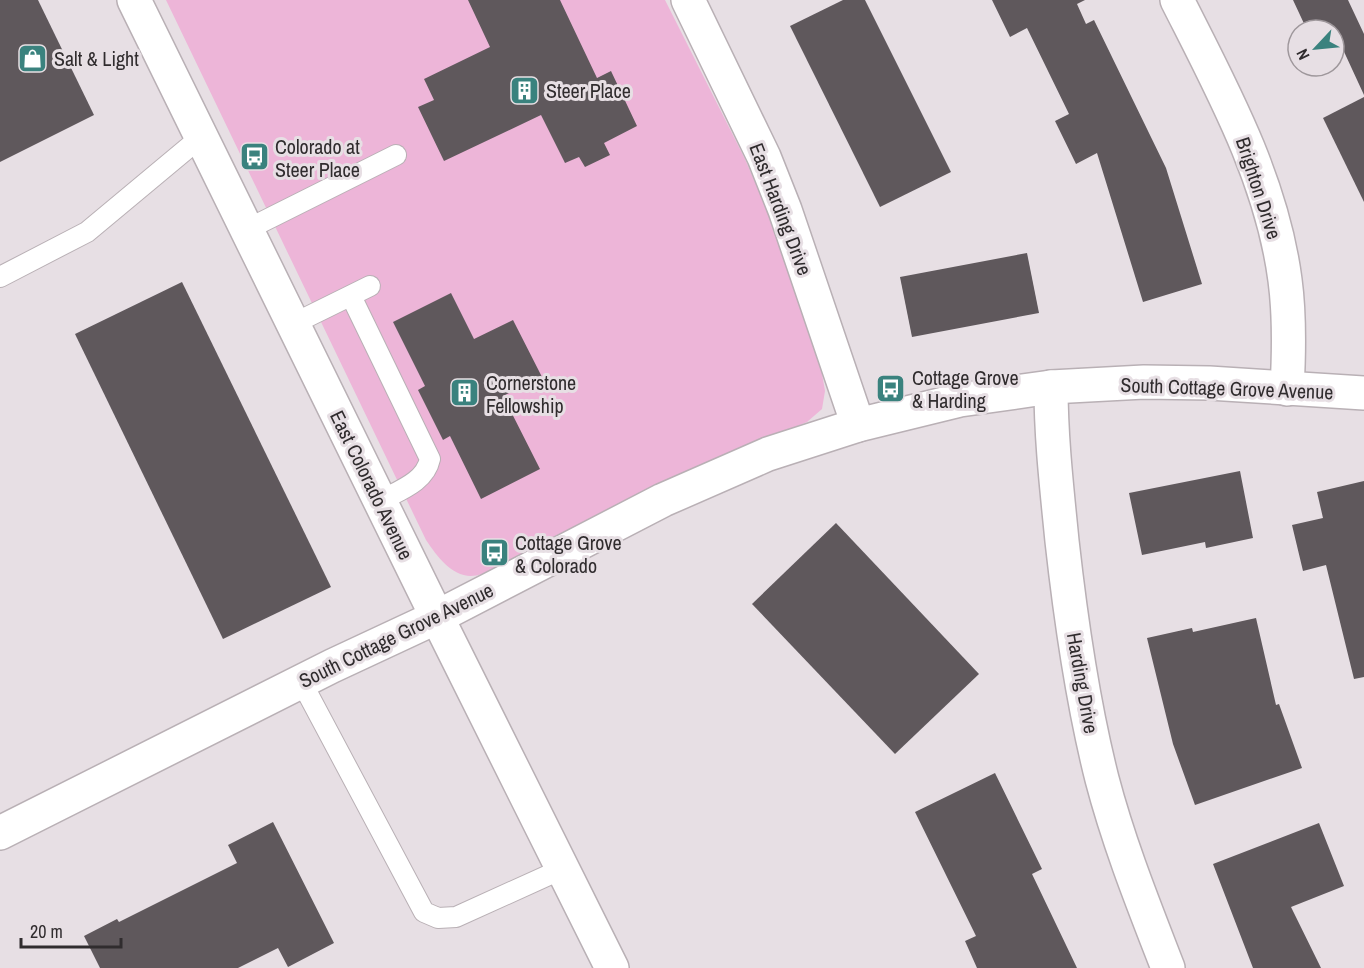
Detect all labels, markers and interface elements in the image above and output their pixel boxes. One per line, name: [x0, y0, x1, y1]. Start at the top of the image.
north arrow: [1286, 18, 1346, 78]
shop icon: Salt & Light: [17, 42, 49, 74]
place label: Salt & Light: [54, 45, 139, 72]
text: N: [1291, 45, 1314, 64]
building icon: Steer Place: [509, 74, 541, 106]
place label: Steer Place: [546, 77, 631, 104]
place label: Colorado at Steer Place: [275, 133, 360, 183]
street label: Brighton Drive: [1230, 134, 1288, 242]
street label: East Harding Drive: [743, 139, 819, 279]
bus stop icon: Colorado at Steer Place: [238, 141, 270, 173]
place label: Cottage Grove & Harding: [912, 364, 1019, 414]
place label: Cornerstone Fellowship: [486, 369, 576, 419]
street label: South Cottage Grove Avenue: [1120, 371, 1334, 405]
bus stop icon: Cottage Grove & Harding: [875, 372, 907, 404]
building icon: Cornerstone Fellowship: [449, 377, 481, 409]
street label: East Colorado Avenue: [324, 406, 420, 564]
place label: Cottage Grove & Colorado: [515, 529, 622, 579]
bus stop icon: Cottage Grove & Colorado: [478, 537, 510, 569]
street label: South Cottage Grove Avenue: [294, 576, 498, 694]
street label: Harding Drive: [1061, 630, 1105, 736]
scale bar: [21, 911, 122, 949]
text: 20 m: [30, 919, 63, 944]

